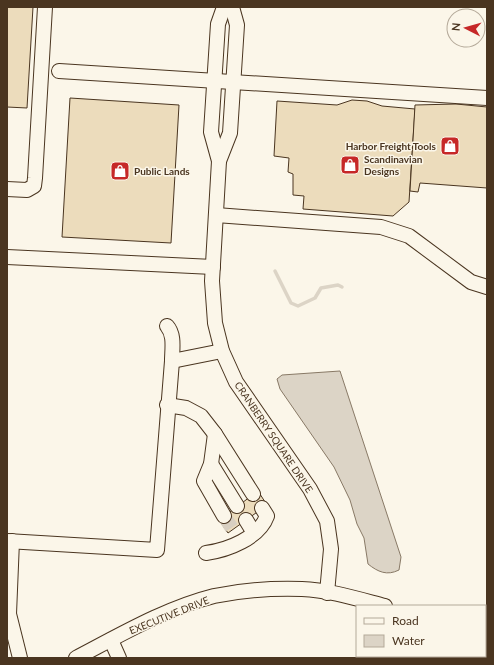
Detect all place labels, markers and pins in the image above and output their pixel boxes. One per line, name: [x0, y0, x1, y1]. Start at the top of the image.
shop icon: Harbor Freight Tools: [439, 135, 461, 157]
place label: Harbor Freight Tools: [346, 140, 437, 152]
place label: Scandinavian Designs: [364, 153, 423, 177]
shop icon: Scandinavian Designs: [339, 154, 361, 176]
shop icon: Public Lands: [109, 160, 131, 182]
place label: Public Lands: [134, 165, 190, 177]

